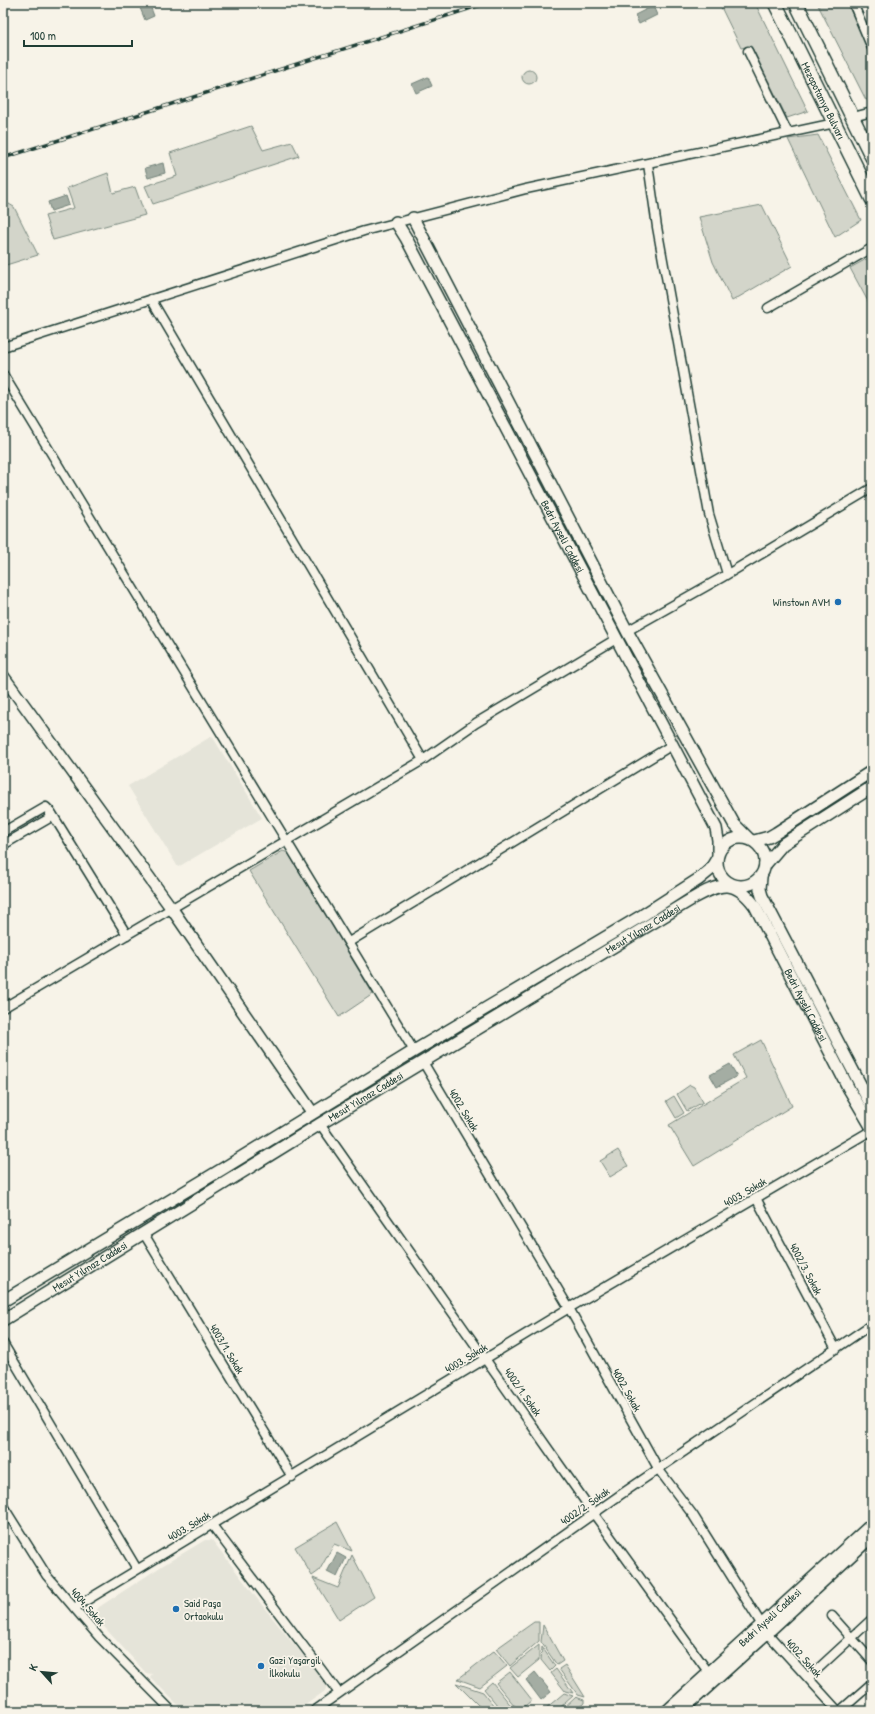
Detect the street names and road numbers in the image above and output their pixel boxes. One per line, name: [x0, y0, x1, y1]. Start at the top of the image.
street label: Mezopotamya Bulvarı: [798, 60, 848, 142]
street label: Bedri Ayseli Caddesi: [538, 498, 588, 575]
street label: Mesut Yılmaz Caddesi: [603, 901, 683, 957]
street label: Bedri Ayseli Caddesi: [781, 966, 830, 1044]
street label: Mesut Yılmaz Caddesi: [325, 1068, 406, 1124]
street label: 4002. Sokak: [446, 1086, 482, 1134]
street label: 4003. Sokak: [721, 1174, 769, 1210]
street label: Mesut Yılmaz Caddesi: [50, 1238, 130, 1295]
street label: 4002/3. Sokak: [787, 1241, 826, 1298]
street label: 4003/1. Sokak: [207, 1322, 247, 1377]
street label: 4003. Sokak: [442, 1340, 490, 1376]
street label: 4002/1. Sokak: [501, 1365, 545, 1419]
street label: 4002. Sokak: [609, 1366, 645, 1414]
street label: 4002/2. Sokak: [558, 1484, 613, 1528]
street label: 4003. Sokak: [165, 1508, 213, 1544]
street label: 4004. Sokak: [68, 1585, 109, 1629]
street label: Bedri Ayseli Caddesi: [735, 1585, 804, 1650]
street label: 4002. Sokak: [783, 1636, 825, 1680]

